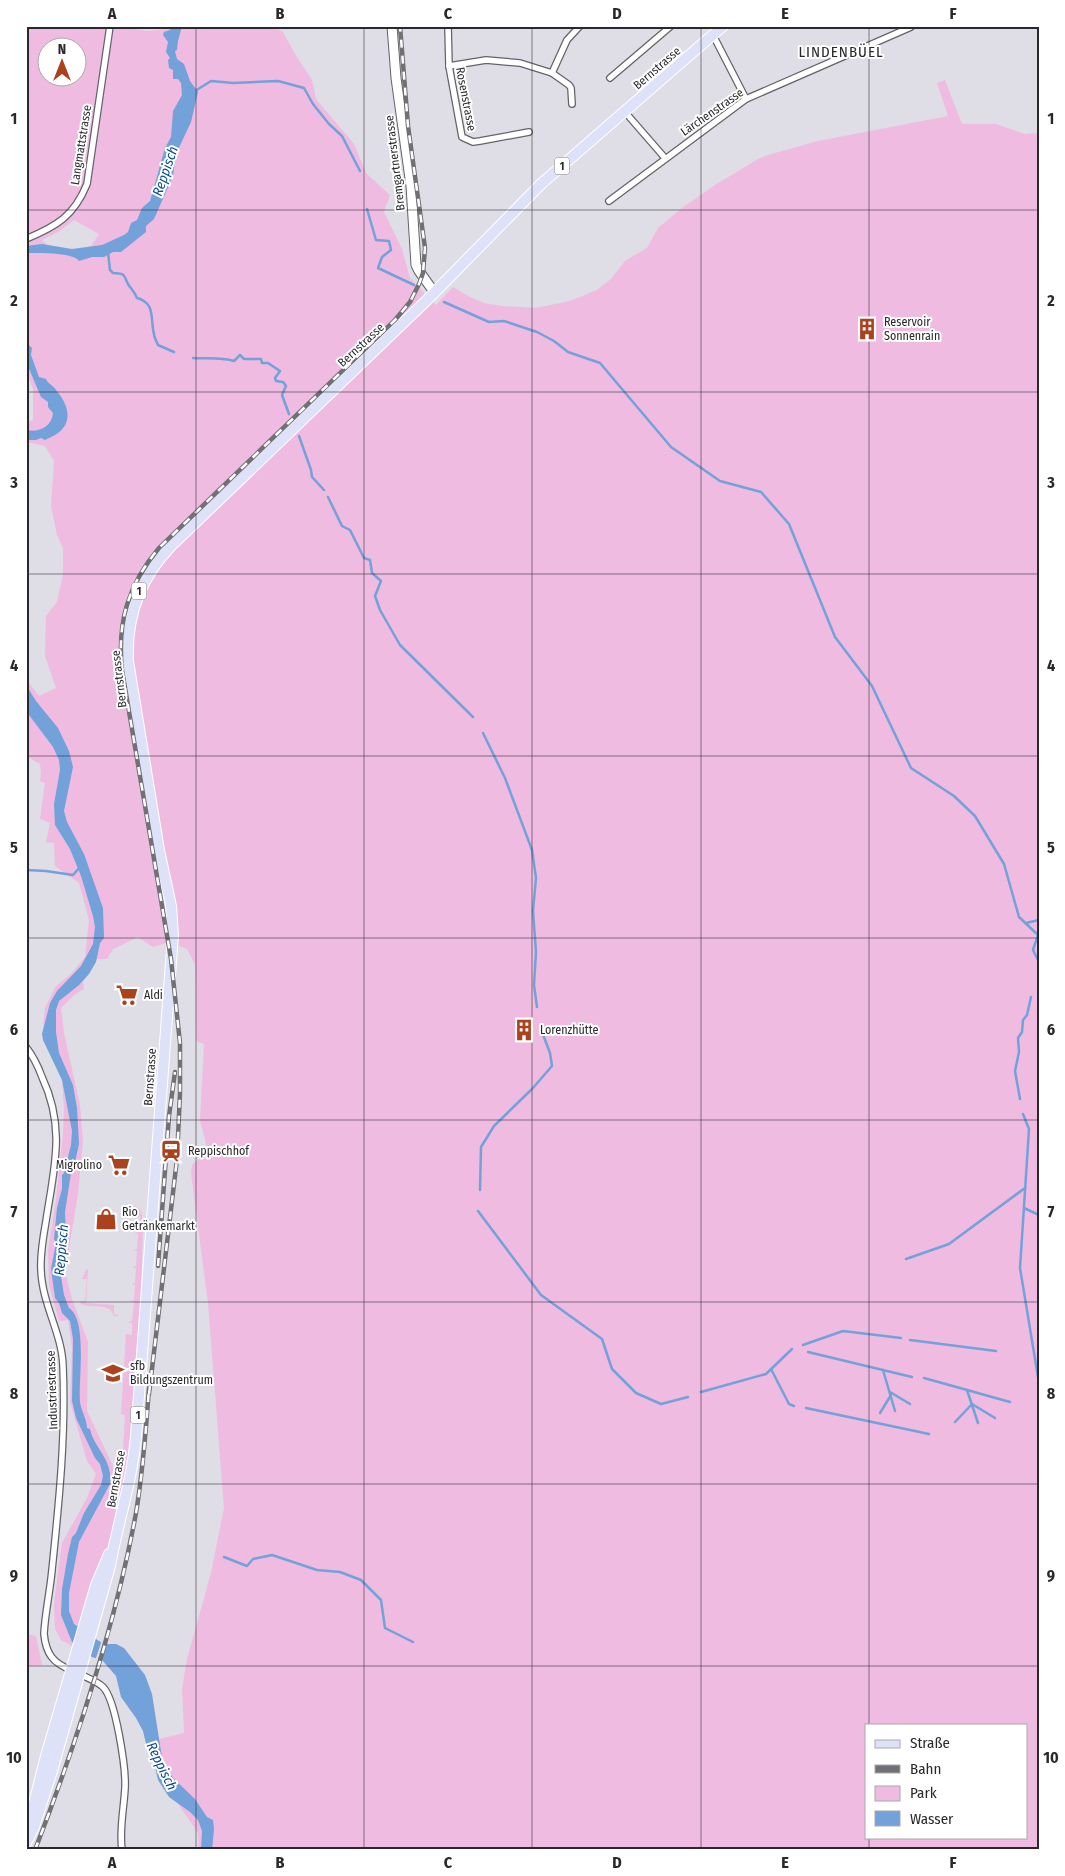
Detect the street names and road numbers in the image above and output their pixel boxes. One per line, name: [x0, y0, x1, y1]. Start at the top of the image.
street label: Bernstrasse: [631, 44, 683, 92]
street label: Rosenstrasse: [453, 66, 479, 132]
street label: Lärchenstrasse: [678, 85, 746, 139]
street label: Langmattstrasse: [68, 104, 94, 186]
street label: Bremgartnerstrasse: [382, 114, 408, 211]
road number: 1: [554, 158, 570, 175]
street label: Bernstrasse: [335, 320, 387, 370]
road number: 1: [132, 582, 146, 600]
street label: Bernstrasse: [109, 649, 129, 709]
street label: Bernstrasse: [141, 1048, 159, 1106]
street label: Industriestrasse: [44, 1350, 60, 1430]
road number: 1: [130, 1406, 146, 1424]
street label: Bernstrasse: [104, 1449, 128, 1509]

